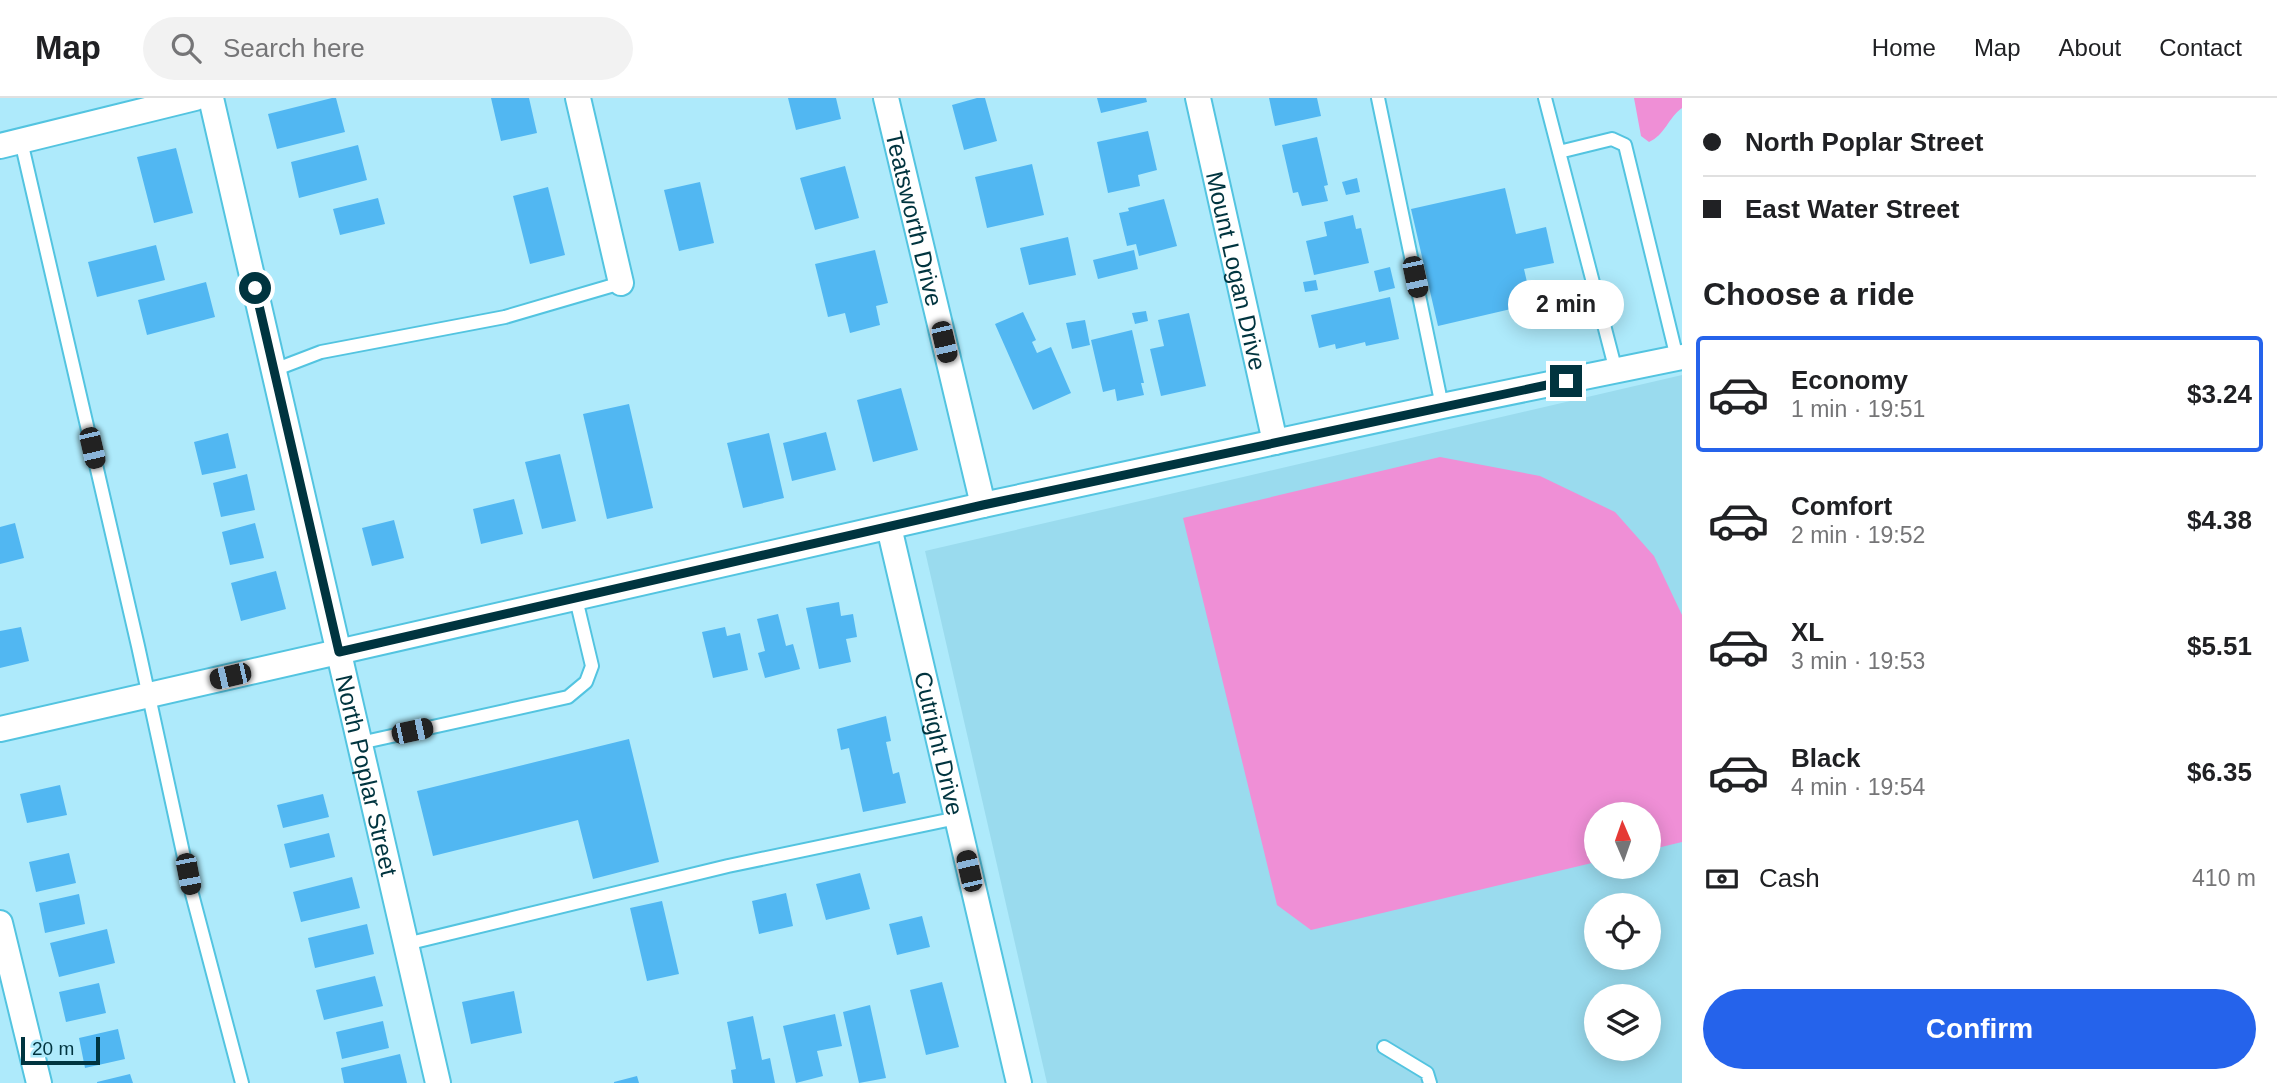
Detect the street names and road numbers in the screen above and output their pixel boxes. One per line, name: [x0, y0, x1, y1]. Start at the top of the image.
street label: Teatsworth Drive: [881, 129, 949, 309]
street label: Mount Logan Drive: [1201, 169, 1272, 373]
street label: Cutright Drive: [910, 669, 969, 818]
street label: North Poplar Street: [331, 672, 403, 879]

